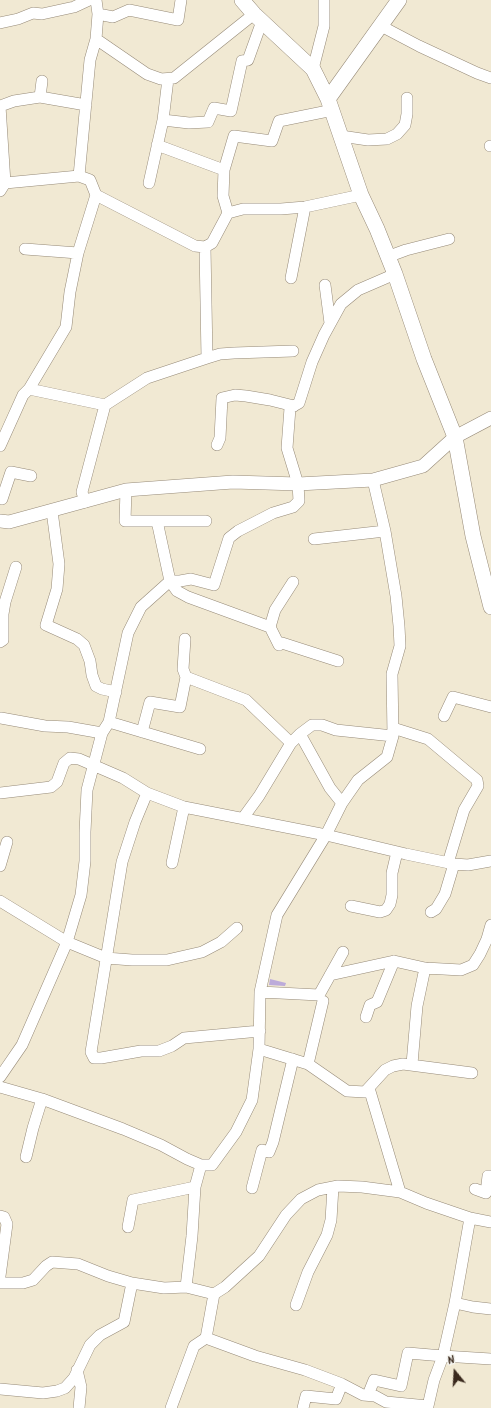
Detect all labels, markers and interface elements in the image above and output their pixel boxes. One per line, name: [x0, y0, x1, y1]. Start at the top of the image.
text: N: [445, 1351, 457, 1370]
north arrow: [435, 1352, 475, 1392]

